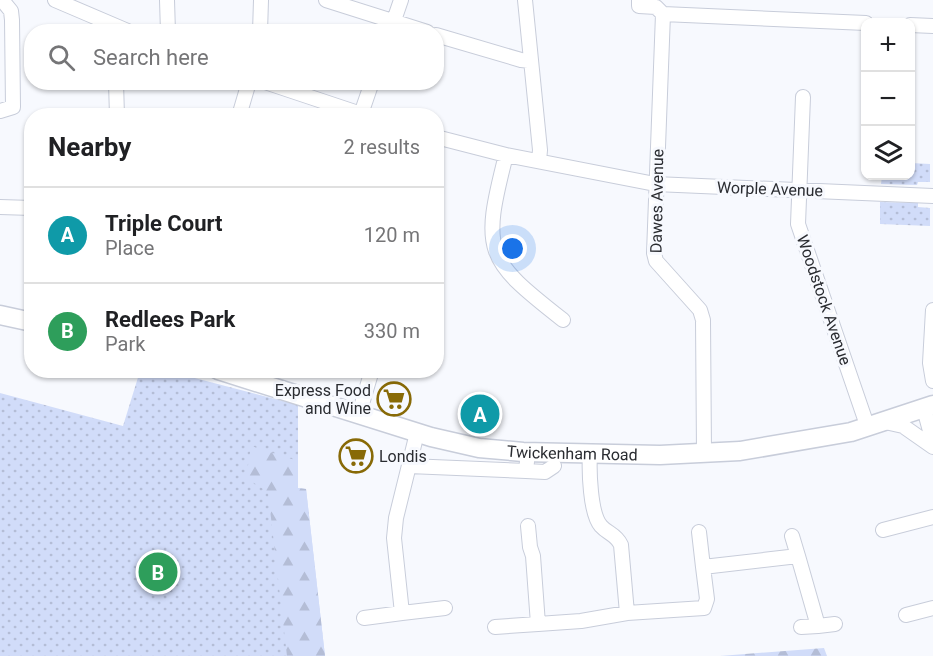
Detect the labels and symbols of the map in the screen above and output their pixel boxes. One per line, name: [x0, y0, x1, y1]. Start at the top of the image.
street label: Dawes Avenue: [647, 149, 667, 253]
street label: Worple Avenue: [717, 178, 823, 200]
street label: Woodstock Avenue: [793, 232, 855, 368]
your location: [498, 234, 527, 263]
place label: Express Food and Wine: [275, 381, 371, 418]
supermarket icon: Express Food and Wine: [376, 381, 412, 417]
pin: A: [460, 392, 500, 436]
supermarket icon: Londis: [338, 438, 374, 474]
street label: Twickenham Road: [506, 441, 638, 464]
place label: Londis: [379, 447, 427, 466]
pin: B: [138, 550, 178, 594]

